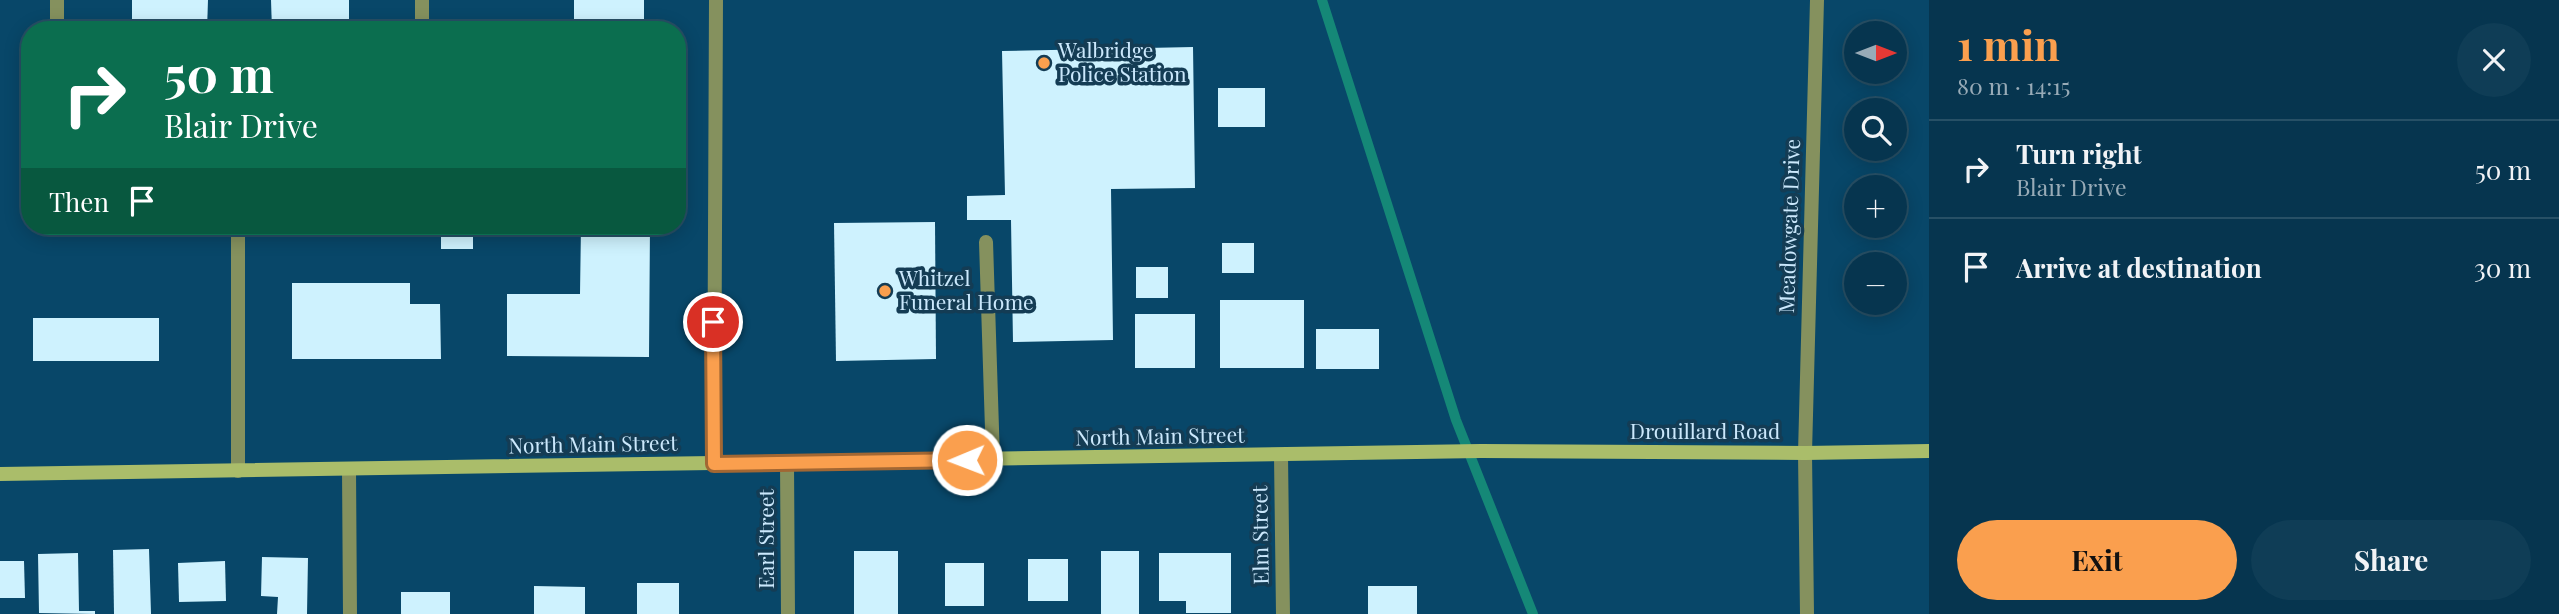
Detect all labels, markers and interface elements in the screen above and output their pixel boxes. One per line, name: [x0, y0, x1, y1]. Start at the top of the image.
text: 1 min: [1957, 16, 2060, 72]
north arrow: [1844, 21, 1908, 84]
map controls: [1844, 21, 1907, 315]
button: close: [2457, 23, 2531, 97]
place label: Walbridge Police Station: [1057, 35, 1187, 87]
text: 50 m: [164, 40, 274, 105]
icon: right: [49, 49, 140, 140]
marker: Walbridge Police Station: [1036, 55, 1052, 71]
text: 80 m · 14:15: [1957, 70, 2070, 101]
button: search: [1844, 98, 1907, 161]
text: Blair Drive: [164, 103, 318, 146]
text: Turn right: [2016, 136, 2142, 171]
street label: Meadowgate Drive: [1771, 138, 1805, 314]
icon: right: [1957, 150, 1995, 188]
text: 50 m: [2475, 152, 2531, 187]
text: Blair Drive: [2016, 171, 2127, 202]
button: +: [1844, 175, 1907, 238]
icon: arrive: [123, 182, 161, 220]
text: Then: [49, 184, 109, 219]
icon: arrive: [1957, 248, 1995, 286]
text: Arrive at destination: [2016, 250, 2262, 285]
text: 30 m: [2474, 250, 2531, 285]
button: −: [1844, 252, 1907, 315]
place label: Whitzel Funeral Home: [898, 263, 1034, 315]
marker: Whitzel Funeral Home: [877, 283, 893, 299]
pin: [683, 292, 743, 352]
icon: arrive: [694, 303, 732, 341]
street label: Drouillard Road: [1630, 416, 1780, 444]
street label: North Main Street: [1075, 420, 1245, 450]
position arrow: [930, 423, 1004, 497]
street label: North Main Street: [508, 428, 678, 458]
street label: Elm Street: [1244, 485, 1274, 585]
street label: Earl Street: [751, 489, 779, 589]
button: Exit: [1957, 520, 2237, 600]
button: Share: [2251, 520, 2531, 600]

